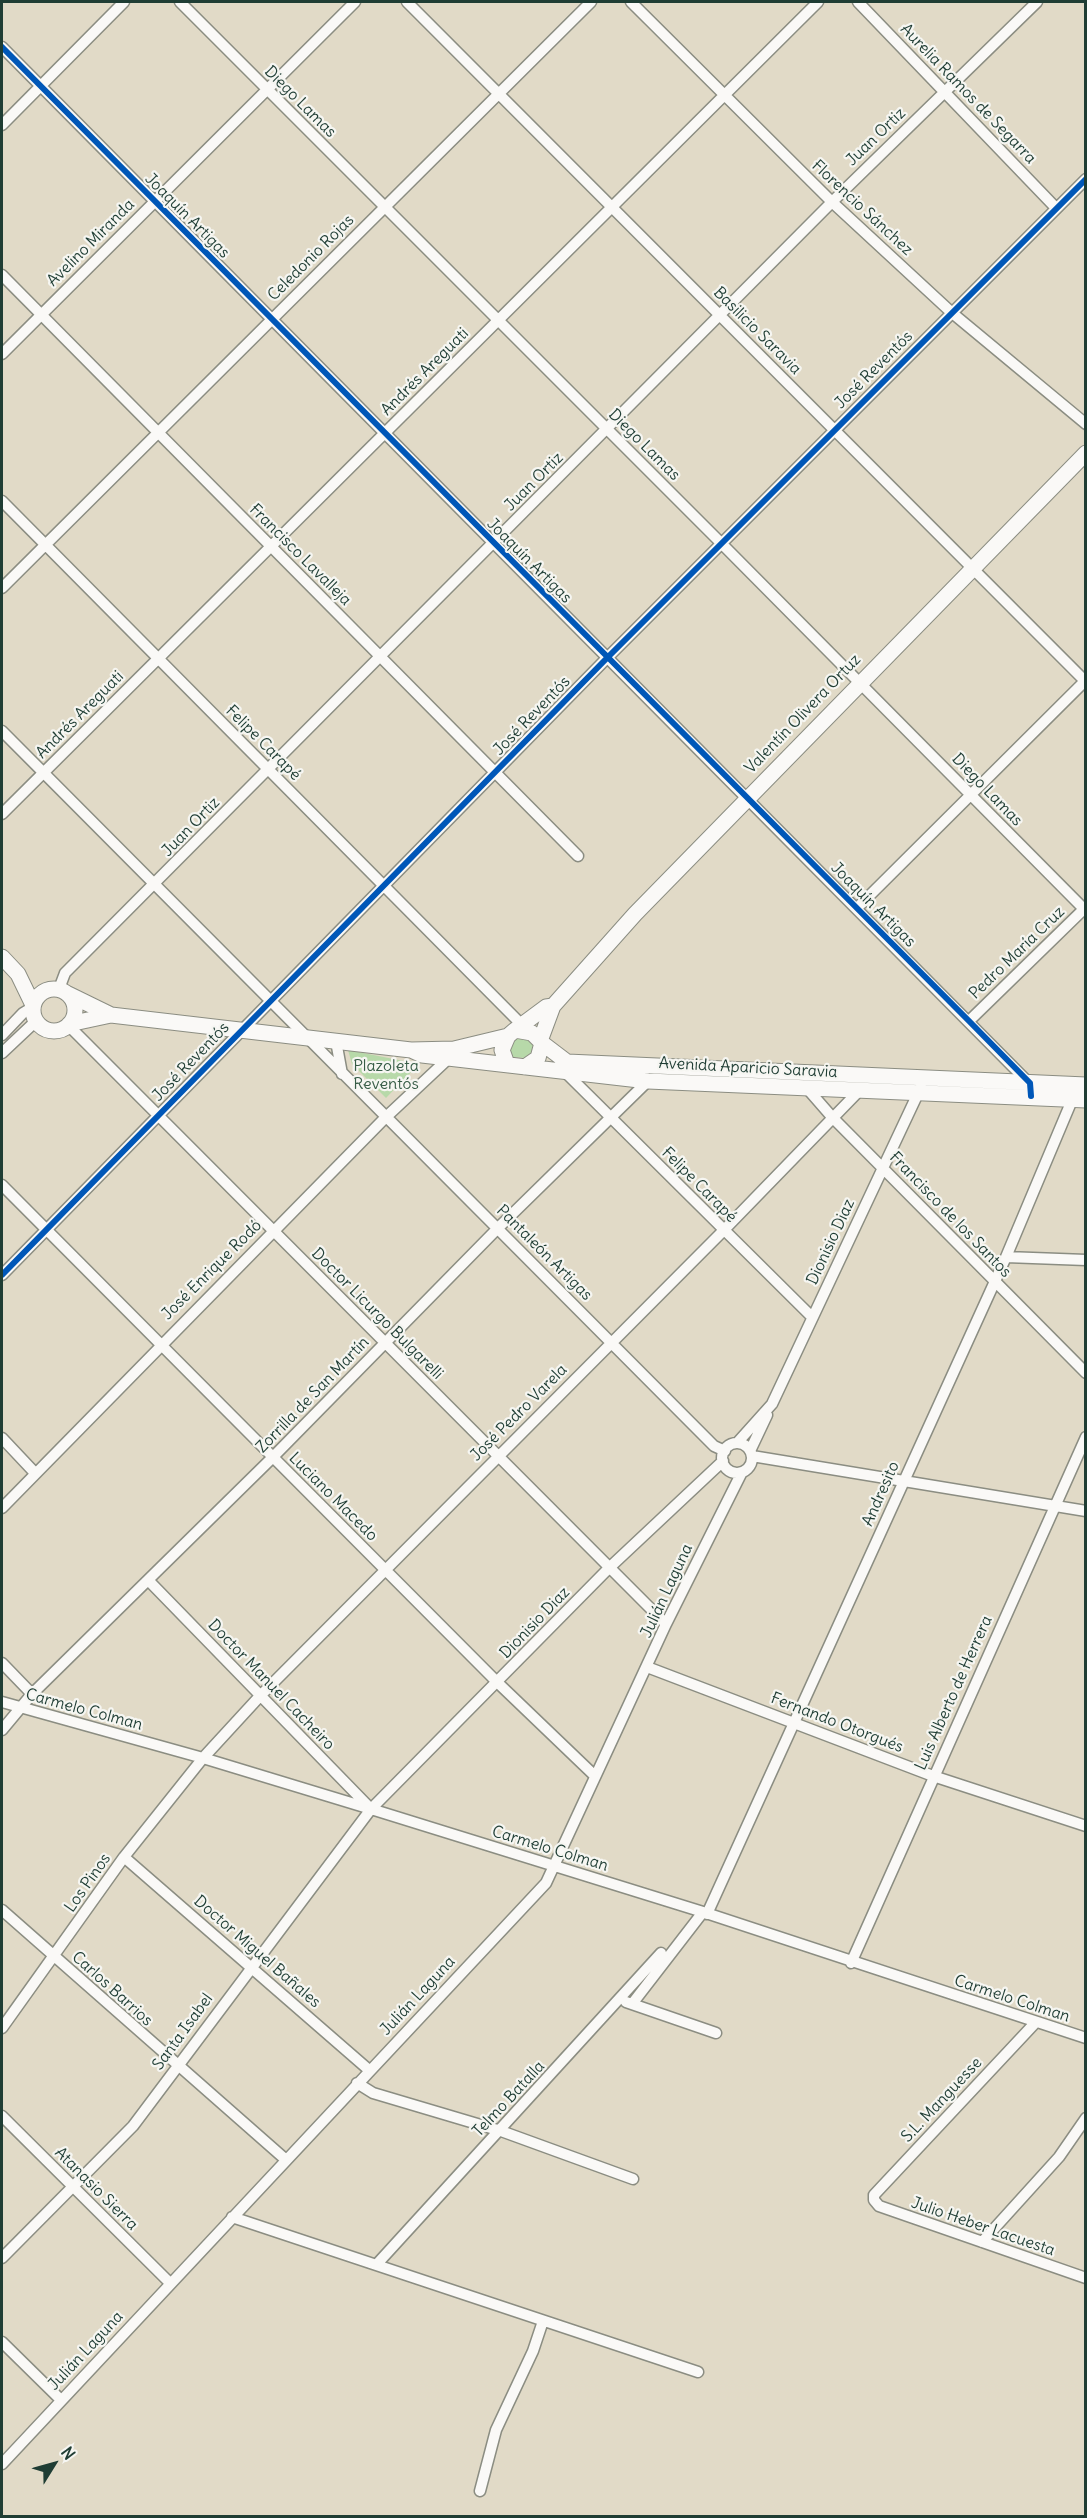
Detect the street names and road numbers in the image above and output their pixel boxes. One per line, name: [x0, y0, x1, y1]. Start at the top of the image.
street label: Aurelia Ramos de Segarra: [896, 20, 1040, 168]
street label: Diego Lamas: [260, 62, 340, 142]
street label: Juan Ortiz: [842, 104, 910, 170]
street label: Florencio Sánchez: [808, 156, 916, 260]
street label: Joaquín Artigas: [141, 170, 233, 262]
street label: Avelino Miranda: [43, 195, 139, 291]
street label: Celedonio Rojas: [264, 211, 358, 305]
street label: Basilicio Saravia: [709, 283, 805, 379]
street label: Andrés Areguati: [377, 324, 473, 420]
street label: José Reventós: [831, 327, 917, 413]
street label: Diego Lamas: [604, 405, 684, 485]
street label: Juan Ortiz: [501, 449, 567, 515]
street label: Francisco Lavalleja: [245, 500, 355, 610]
street label: Joaquín Artigas: [483, 515, 575, 607]
street label: Valentín Olivera Ortuz: [741, 650, 865, 778]
street label: Andrés Areguati: [32, 667, 128, 763]
street label: José Reventós: [490, 672, 574, 760]
street label: Felipe Carapé: [221, 701, 305, 785]
street label: Diego Lamas: [948, 750, 1026, 830]
street label: Juan Ortiz: [158, 793, 224, 861]
street label: Joaquín Artigas: [827, 859, 919, 951]
street label: Pedro María Cruz: [965, 903, 1069, 1003]
street label: José Reventós: [149, 1018, 233, 1106]
street label: Avenida Aparicio Saravia: [658, 1054, 838, 1082]
street label: Felipe Carapé: [657, 1143, 741, 1227]
street label: Francisco de los Santos: [885, 1148, 1015, 1282]
street label: Dionisio Diaz: [803, 1196, 859, 1288]
street label: Pantaleón Artigas: [492, 1201, 596, 1305]
street label: José Enrique Rodó: [158, 1216, 266, 1324]
street label: Doctor Licurgo Bulgarelli: [307, 1244, 447, 1384]
street label: Zorrilla de San Martín: [253, 1333, 373, 1457]
street label: José Pedro Varela: [467, 1361, 571, 1465]
street label: Luciano Macedo: [285, 1449, 381, 1545]
street label: Andresito: [858, 1459, 904, 1529]
street label: Julián Laguna: [637, 1541, 697, 1641]
street label: Dionisio Diaz: [496, 1583, 574, 1663]
street label: Luis Alberto de Herrera: [911, 1613, 997, 1773]
street label: Doctor Manuel Cacheiro: [204, 1616, 338, 1754]
street label: Carmelo Colman: [23, 1685, 145, 1735]
street label: Fernando Otorgués: [768, 1689, 906, 1757]
street label: Carmelo Colman: [490, 1822, 610, 1876]
street label: Los Pinos: [61, 1850, 115, 1916]
street label: Doctor Miguel Bañales: [190, 1892, 324, 2012]
street label: Carlos Barrios: [68, 1948, 156, 2030]
street label: Julián Laguna: [376, 1952, 460, 2040]
street label: Carmelo Colman: [952, 1971, 1072, 2027]
street label: Santa Isabel: [149, 1990, 217, 2074]
street label: S.L. Manguesse: [898, 2053, 986, 2147]
street label: Telmo Batalla: [469, 2057, 549, 2141]
street label: Atanasio Sierra: [50, 2143, 142, 2235]
street label: Julio Heber Lacuesta: [909, 2193, 1057, 2261]
street label: Julián Laguna: [44, 2307, 128, 2395]

